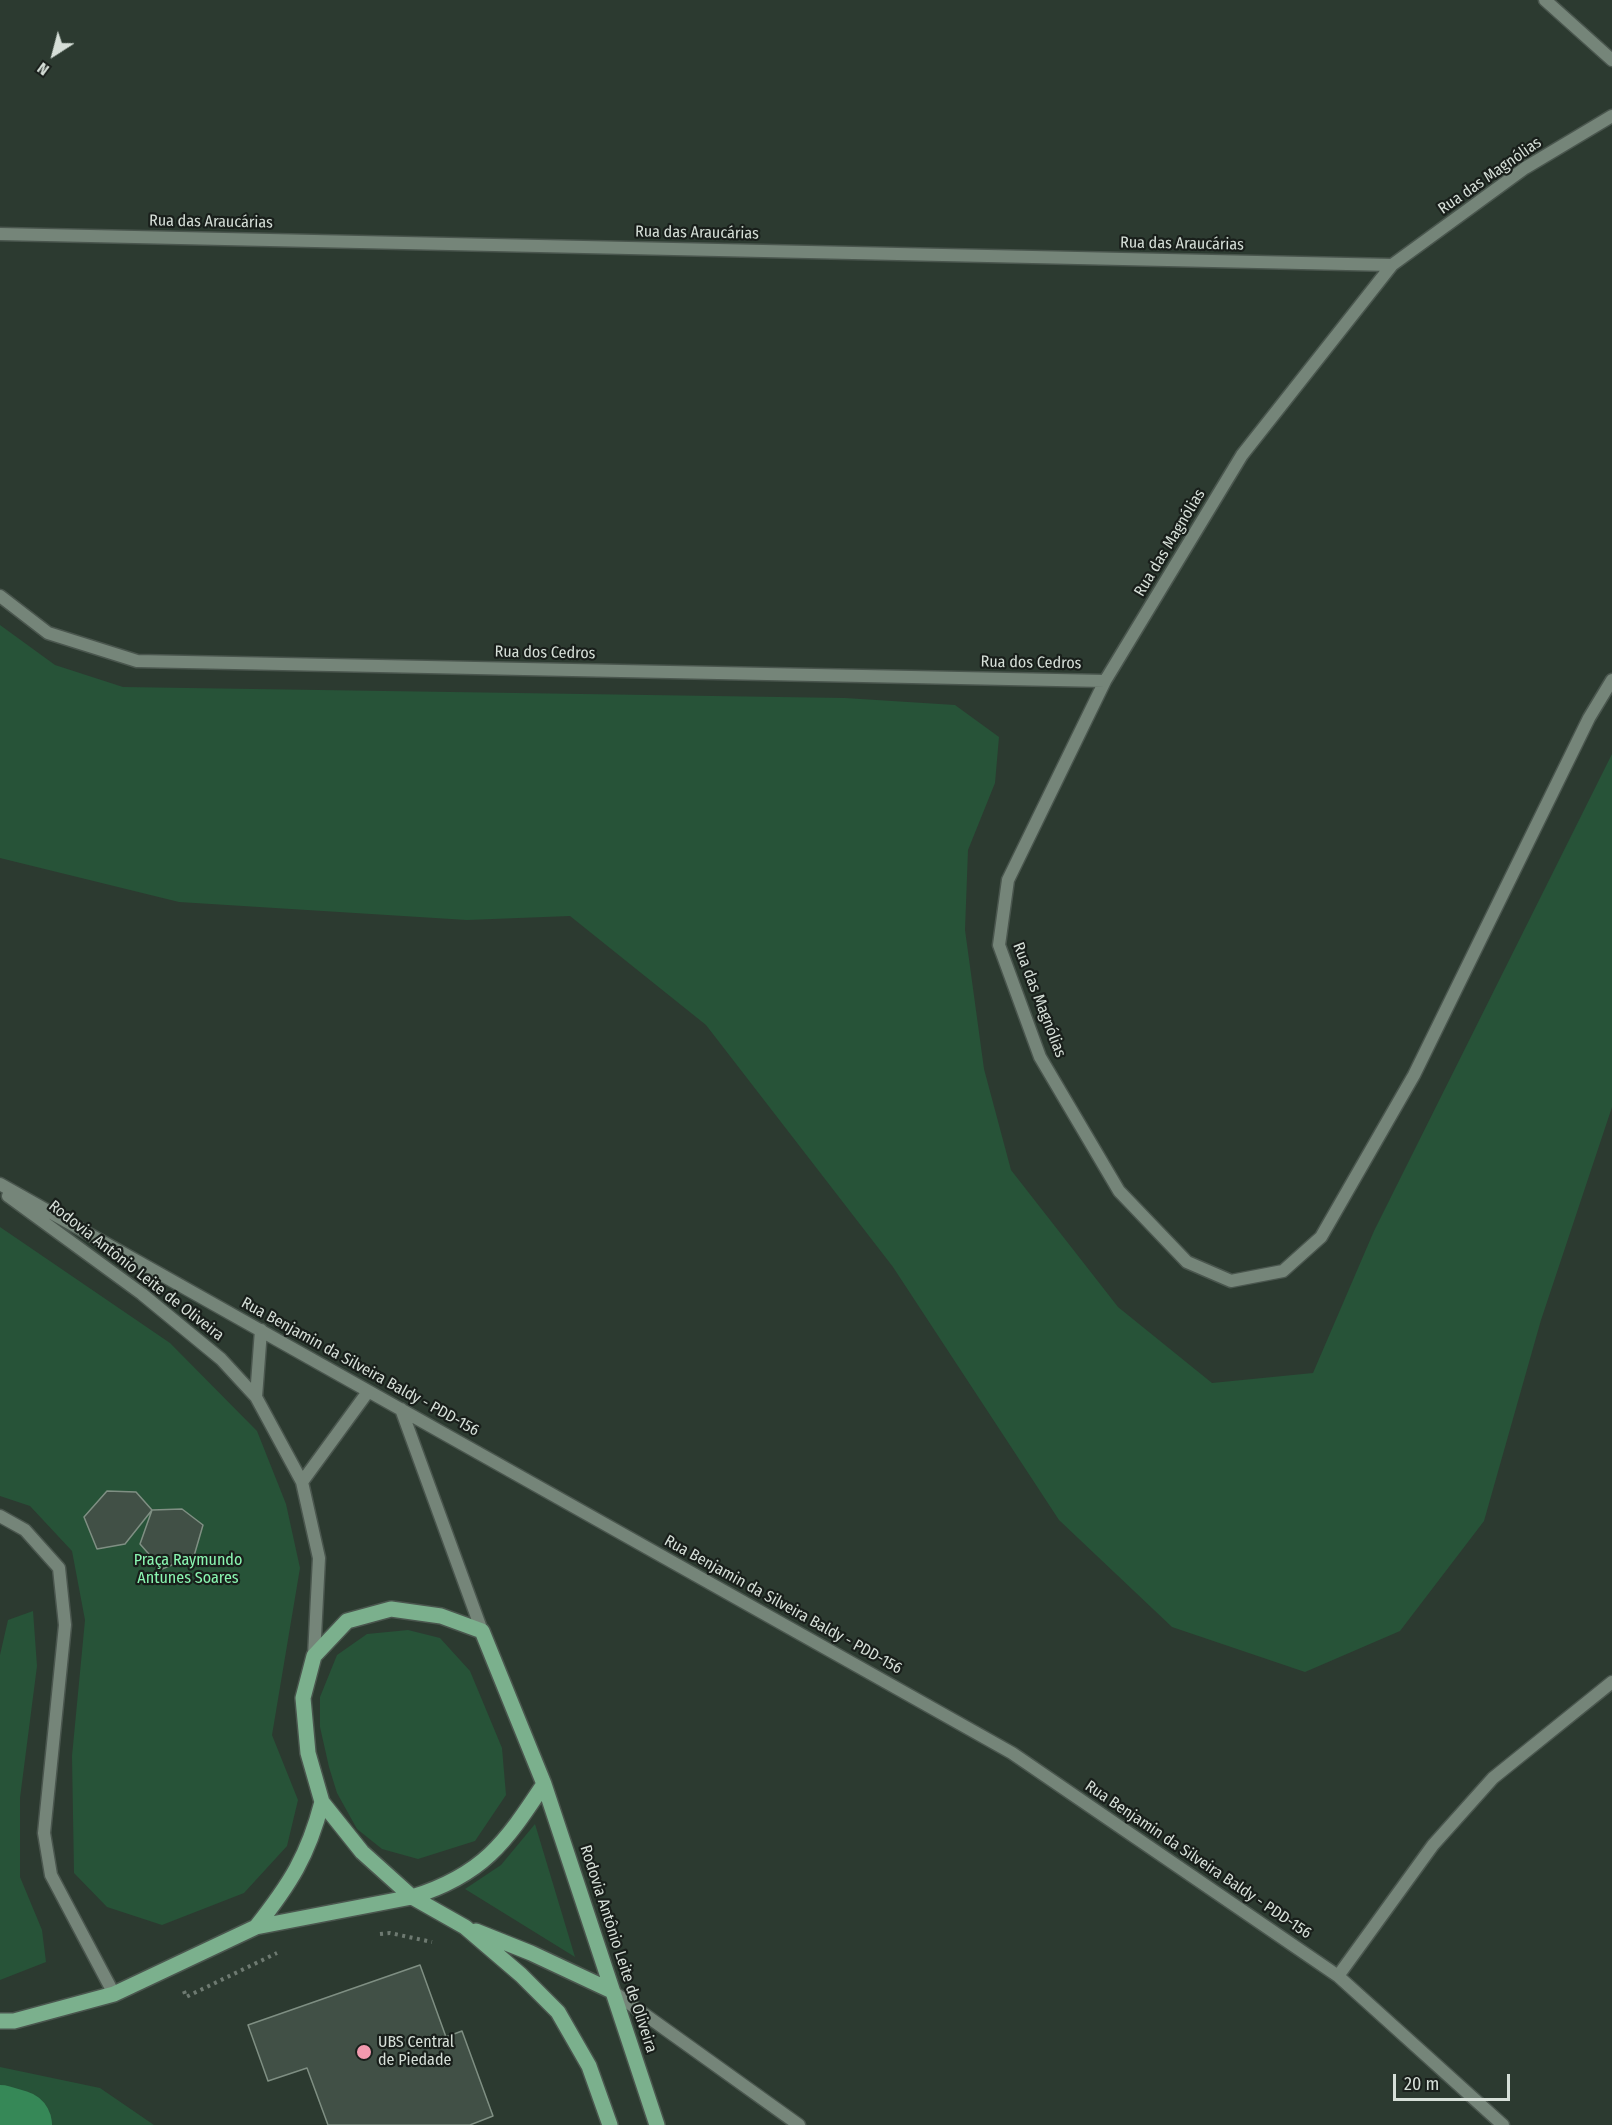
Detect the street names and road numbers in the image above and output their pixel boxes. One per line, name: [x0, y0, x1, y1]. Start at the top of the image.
street label: Rua das Magnólias: [1435, 133, 1545, 219]
street label: Rua das Araucárias: [149, 211, 273, 233]
street label: Rua das Araucárias: [635, 222, 759, 244]
street label: Rua das Araucárias: [1120, 233, 1244, 255]
street label: Rua das Magnólias: [1130, 486, 1210, 600]
street label: Rua dos Cedros: [494, 643, 596, 663]
street label: Rua dos Cedros: [980, 653, 1082, 673]
street label: Rua das Magnólias: [1008, 940, 1070, 1060]
street label: Rodovia Antônio Leite de Oliveira: [44, 1197, 228, 1345]
street label: Rua Benjamin da Silveira Baldy - PDD-156: [238, 1293, 482, 1441]
street label: Rua Benjamin da Silveira Baldy - PDD-156: [661, 1531, 905, 1679]
street label: Rua Benjamin da Silveira Baldy - PDD-156: [1081, 1777, 1315, 1943]
street label: Rodovia Antônio Leite de Oliveira: [575, 1843, 661, 2055]

